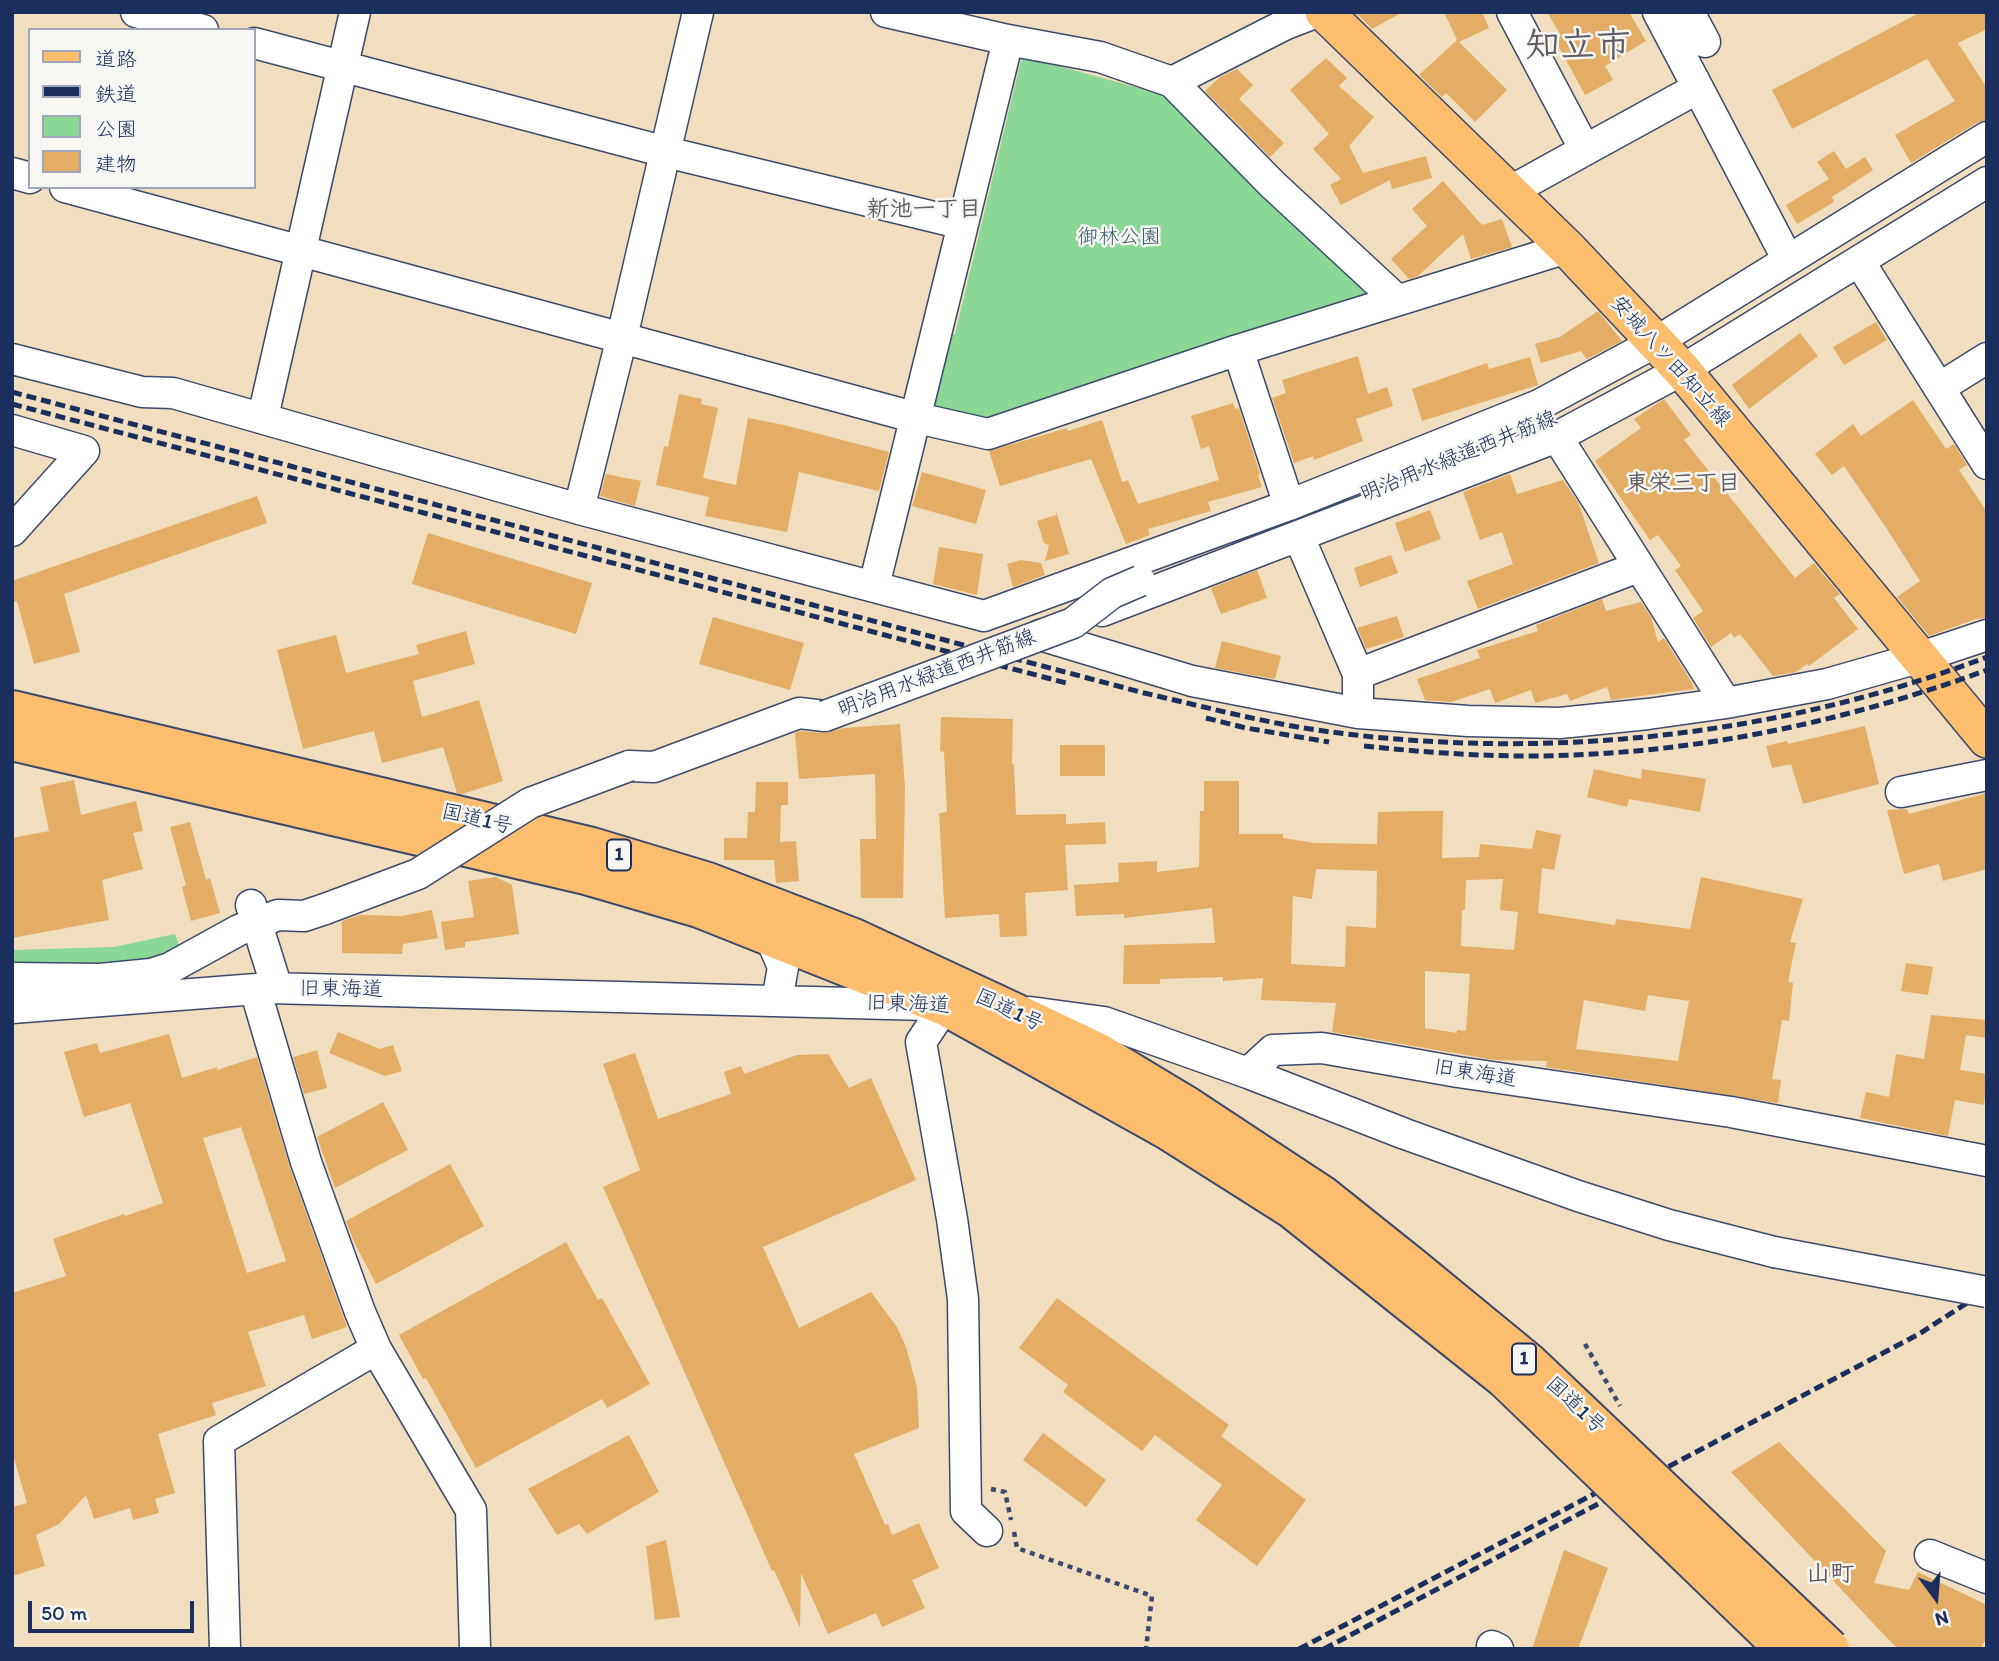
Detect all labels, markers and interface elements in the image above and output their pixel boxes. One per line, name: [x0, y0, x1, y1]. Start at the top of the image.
district label: 知立市: [1526, 26, 1630, 68]
legend: [28, 28, 256, 189]
text: 道路: [95, 46, 137, 71]
text: 鉄道: [95, 81, 137, 106]
text: 公園: [95, 116, 137, 141]
text: 建物: [95, 151, 137, 176]
district label: 新池一丁目: [867, 196, 981, 224]
park label: 御林公園: [1077, 225, 1161, 251]
street label: 安城八ツ田知立線: [1604, 291, 1736, 433]
street label: 明治用水緑道西井筋線: [1357, 406, 1561, 508]
district label: 東栄三丁目: [1626, 470, 1740, 498]
street label: 明治用水緑道西井筋線: [834, 625, 1040, 723]
street label: 国道1号: [439, 800, 515, 840]
road number: 1: [607, 840, 631, 870]
street label: 旧東海道: [299, 977, 383, 1003]
street label: 国道1号: [971, 984, 1047, 1038]
street label: 旧東海道: [866, 991, 950, 1019]
street label: 旧東海道: [1432, 1055, 1518, 1093]
road number: 1: [1512, 1344, 1536, 1374]
street label: 国道1号: [1540, 1372, 1610, 1440]
district label: 山町: [1806, 1561, 1854, 1589]
north arrow: [1901, 1563, 1971, 1633]
scale bar: [32, 1588, 198, 1632]
text: 50 m: [41, 1600, 87, 1625]
text: N: [1933, 1606, 1951, 1631]

